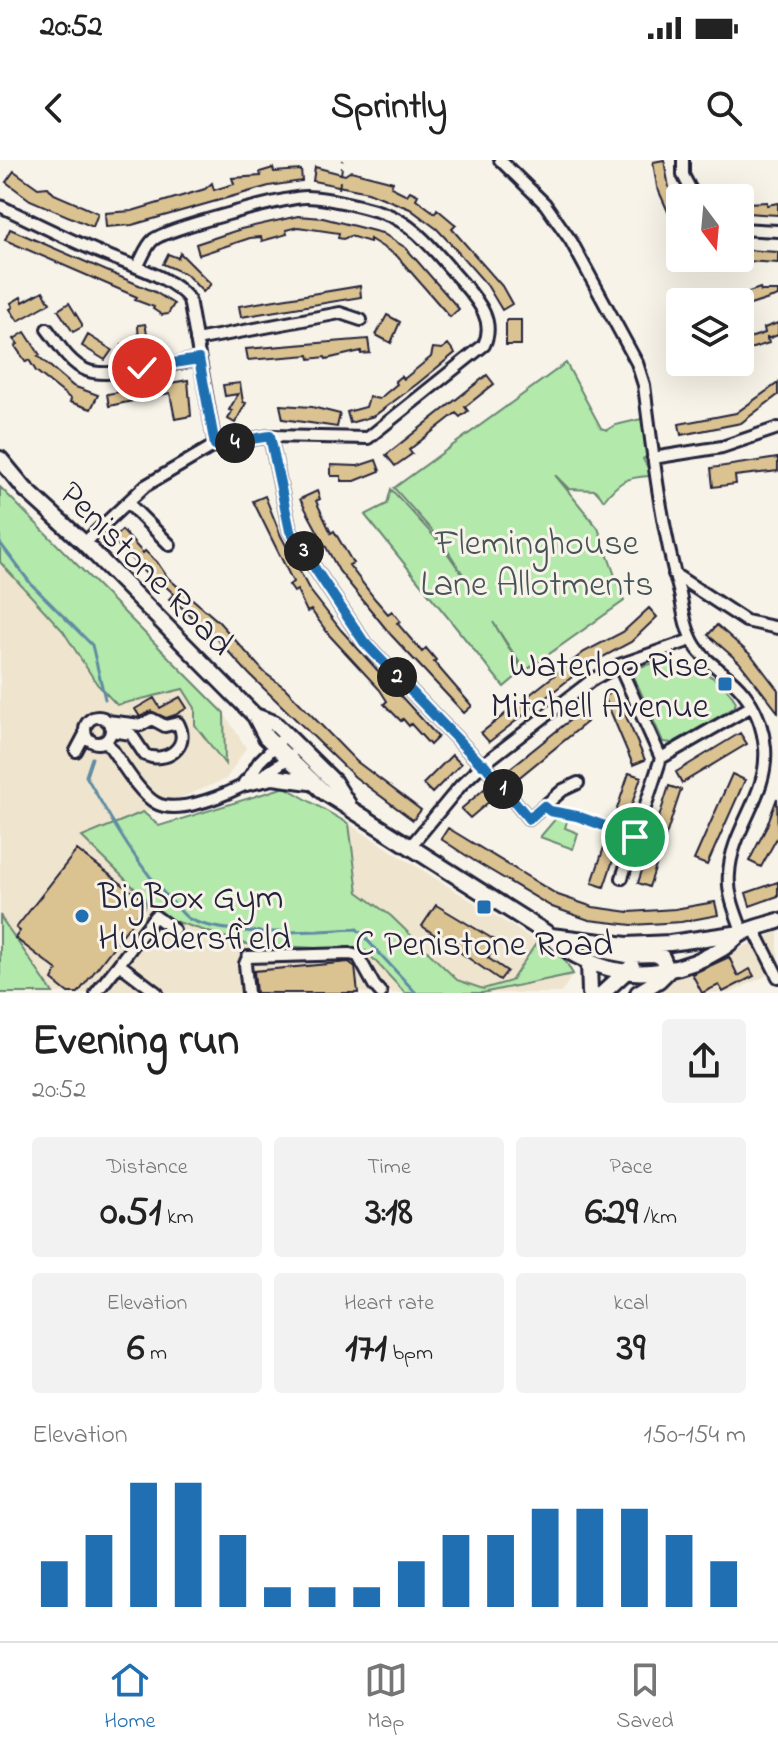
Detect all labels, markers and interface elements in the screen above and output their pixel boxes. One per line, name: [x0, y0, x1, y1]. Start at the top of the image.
text: 20:52: [40, 6, 103, 50]
text: Sprintly: [331, 82, 447, 135]
icon: back: [32, 86, 76, 130]
icon: search: [702, 86, 746, 130]
north arrow: [666, 184, 754, 272]
map controls: [666, 184, 754, 376]
button: layers: [666, 288, 754, 376]
pin: [108, 334, 176, 402]
icon: check: [120, 346, 164, 390]
pin: 4: [215, 423, 255, 463]
text: 4: [230, 427, 240, 459]
street label: Penistone Road: [45, 470, 245, 670]
park label: Fleminghouse Lane Allotments: [421, 519, 653, 613]
pin: 3: [284, 531, 324, 571]
text: 3: [299, 535, 309, 567]
place label: Waterloo Rise Mitchell Avenue: [491, 641, 710, 735]
pin: 2: [377, 657, 417, 697]
text: 2: [392, 661, 402, 693]
marker: Waterloo Rise Mitchell Avenue: [716, 675, 734, 693]
pin: 1: [483, 769, 523, 809]
text: 1: [500, 773, 507, 805]
pin: [601, 803, 669, 871]
icon: arrive: [613, 815, 657, 859]
place label: BigBox Gym Huddersfield: [97, 873, 291, 967]
marker: C Penistone Road: [475, 898, 493, 916]
marker: BigBox Gym Huddersfield: [73, 907, 91, 925]
place label: C Penistone Road: [355, 920, 613, 973]
text: Evening run: [32, 1010, 239, 1074]
button: share: [662, 1019, 746, 1103]
text: 20:52: [32, 1072, 86, 1110]
text: Distance: [106, 1152, 188, 1184]
text: Time: [367, 1152, 411, 1184]
text: Pace: [610, 1152, 652, 1184]
text: 0.51: [100, 1184, 161, 1243]
text: 3:18: [365, 1184, 413, 1243]
text: 6:29: [585, 1184, 638, 1243]
text: km: [161, 1202, 194, 1234]
text: /km: [638, 1202, 677, 1234]
text: Elevation: [107, 1288, 187, 1320]
text: Heart rate: [344, 1288, 434, 1320]
text: kcal: [614, 1288, 648, 1320]
text: 6: [127, 1320, 145, 1379]
text: 171: [345, 1320, 387, 1379]
text: 39: [617, 1320, 645, 1379]
text: m: [145, 1338, 167, 1370]
text: bpm: [387, 1338, 433, 1370]
text: Elevation: [32, 1417, 128, 1455]
text: 150–154 m: [644, 1417, 746, 1455]
tab: Home: [104, 1658, 155, 1738]
tab: Map: [364, 1658, 408, 1738]
tab: Saved: [616, 1658, 674, 1738]

